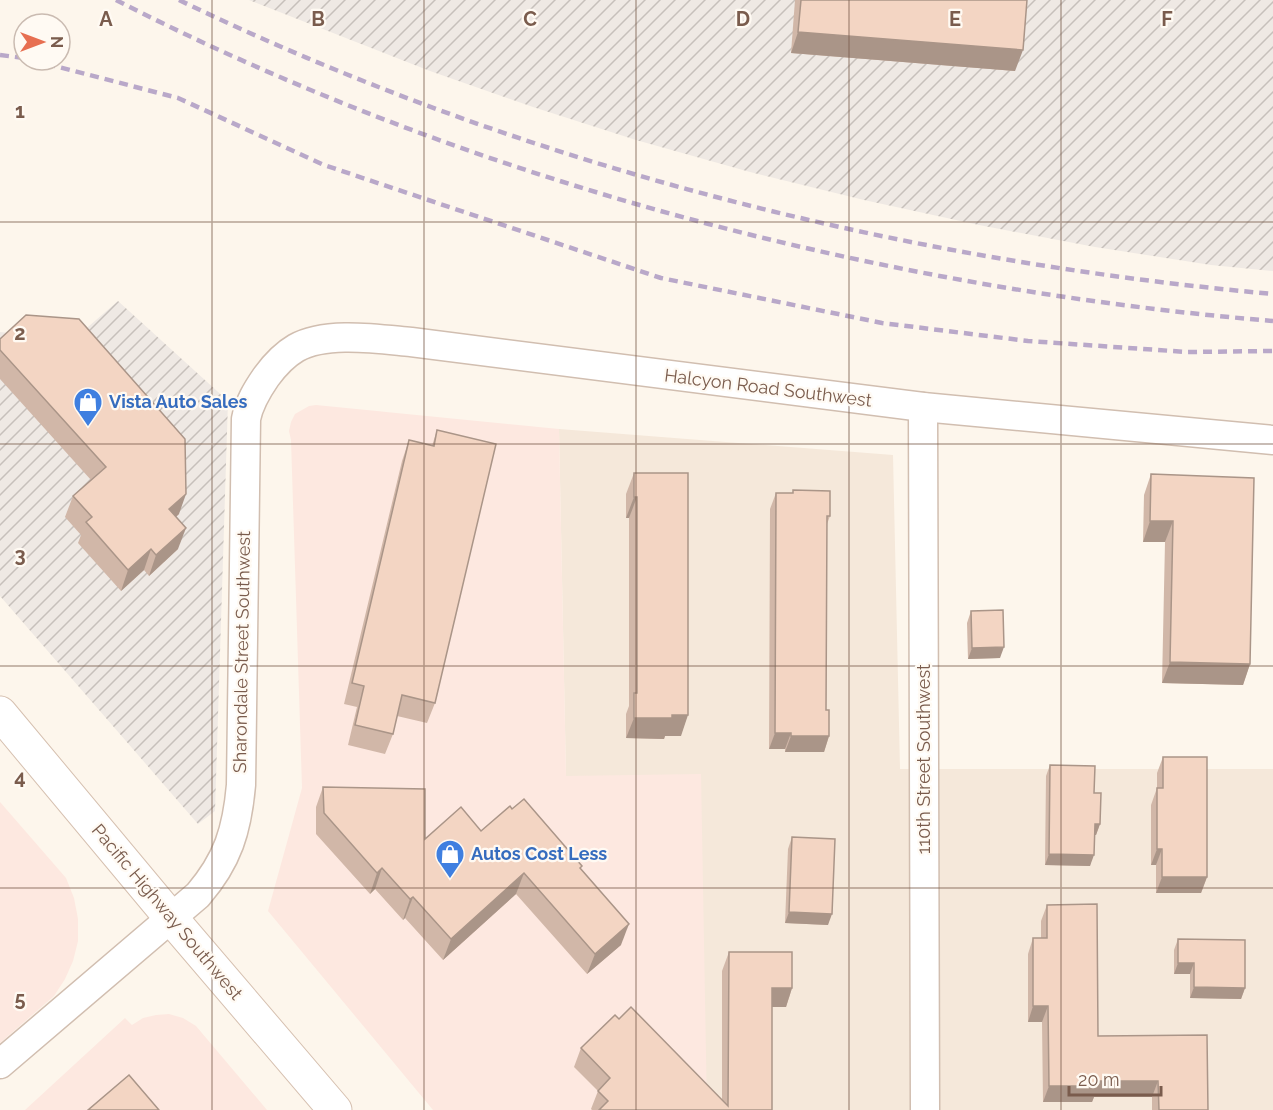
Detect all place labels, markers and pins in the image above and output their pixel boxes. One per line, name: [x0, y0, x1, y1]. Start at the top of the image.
shop icon: Vista Auto Sales: [72, 386, 104, 428]
place label: Vista Auto Sales: [109, 391, 247, 412]
shop icon: Autos Cost Less: [434, 838, 466, 880]
place label: Autos Cost Less: [471, 843, 607, 864]

